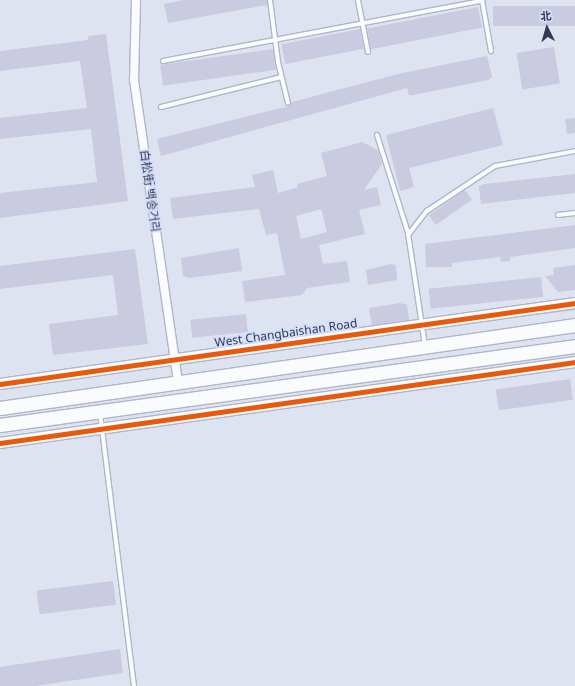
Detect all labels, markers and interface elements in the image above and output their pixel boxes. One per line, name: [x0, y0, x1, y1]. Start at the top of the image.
north arrow: [527, 8, 567, 48]
text: 北: [540, 8, 552, 23]
street label: 白松街 백송거리: [137, 149, 163, 233]
street label: West Changbaishan Road: [214, 316, 358, 350]

